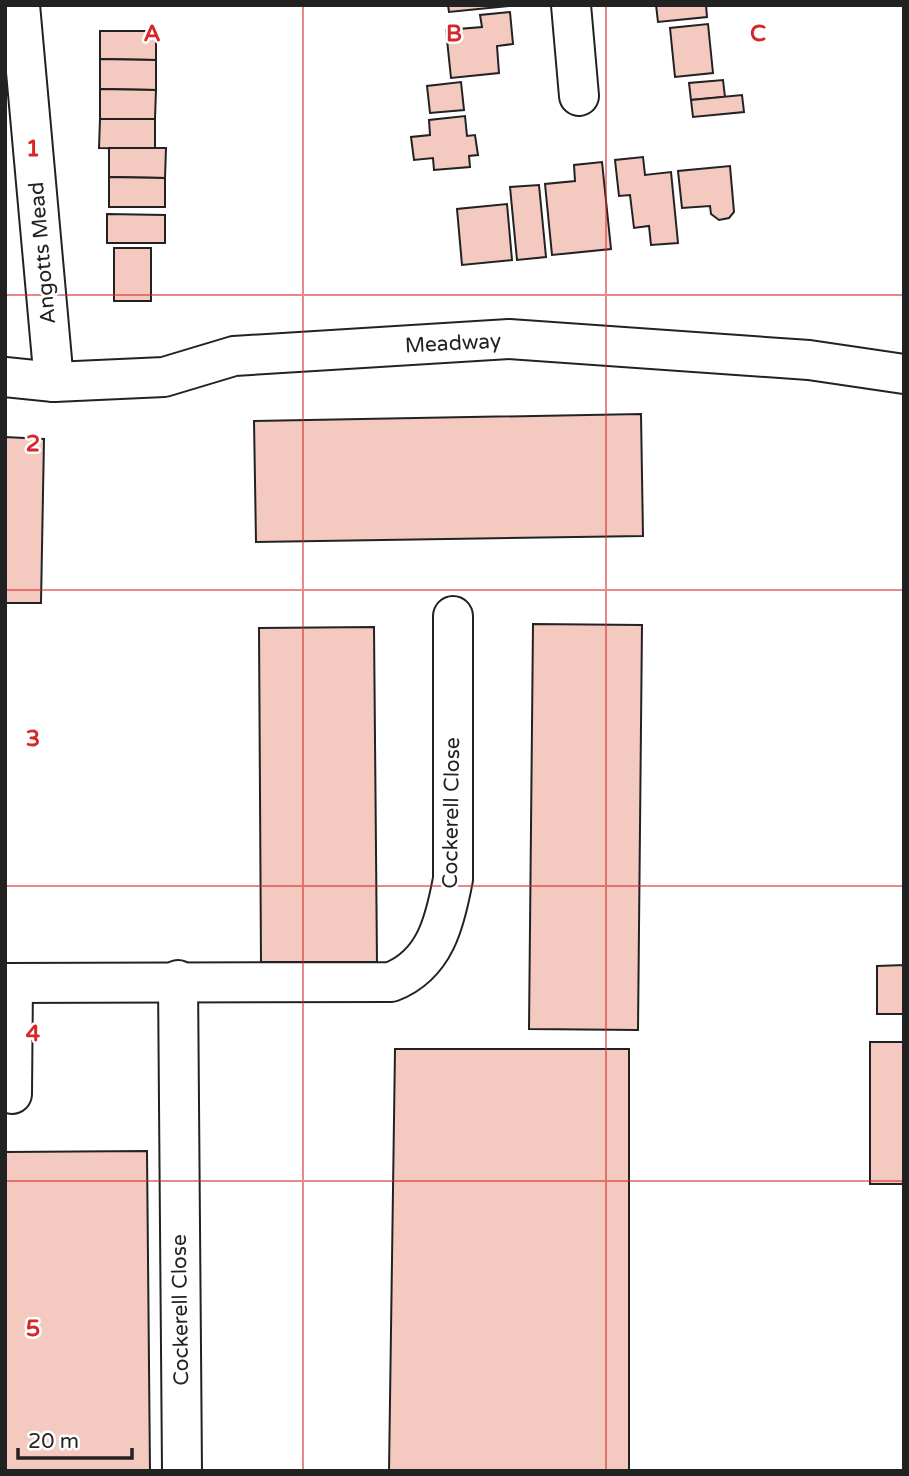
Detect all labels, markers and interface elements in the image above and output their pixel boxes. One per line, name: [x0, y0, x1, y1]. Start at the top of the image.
text: A: [143, 20, 161, 48]
text: B: [446, 20, 462, 48]
text: C: [750, 20, 766, 48]
text: 1: [26, 135, 40, 163]
street label: Angotts Mead: [24, 181, 61, 325]
street label: Meadway: [404, 328, 502, 359]
text: 2: [26, 430, 40, 458]
text: 3: [26, 725, 40, 753]
street label: Cockerell Close: [438, 737, 465, 889]
text: 4: [26, 1020, 41, 1048]
street label: Cockerell Close: [167, 1234, 194, 1386]
text: 5: [26, 1315, 40, 1343]
scale bar: [18, 1416, 131, 1460]
text: 20 m: [28, 1429, 79, 1454]

